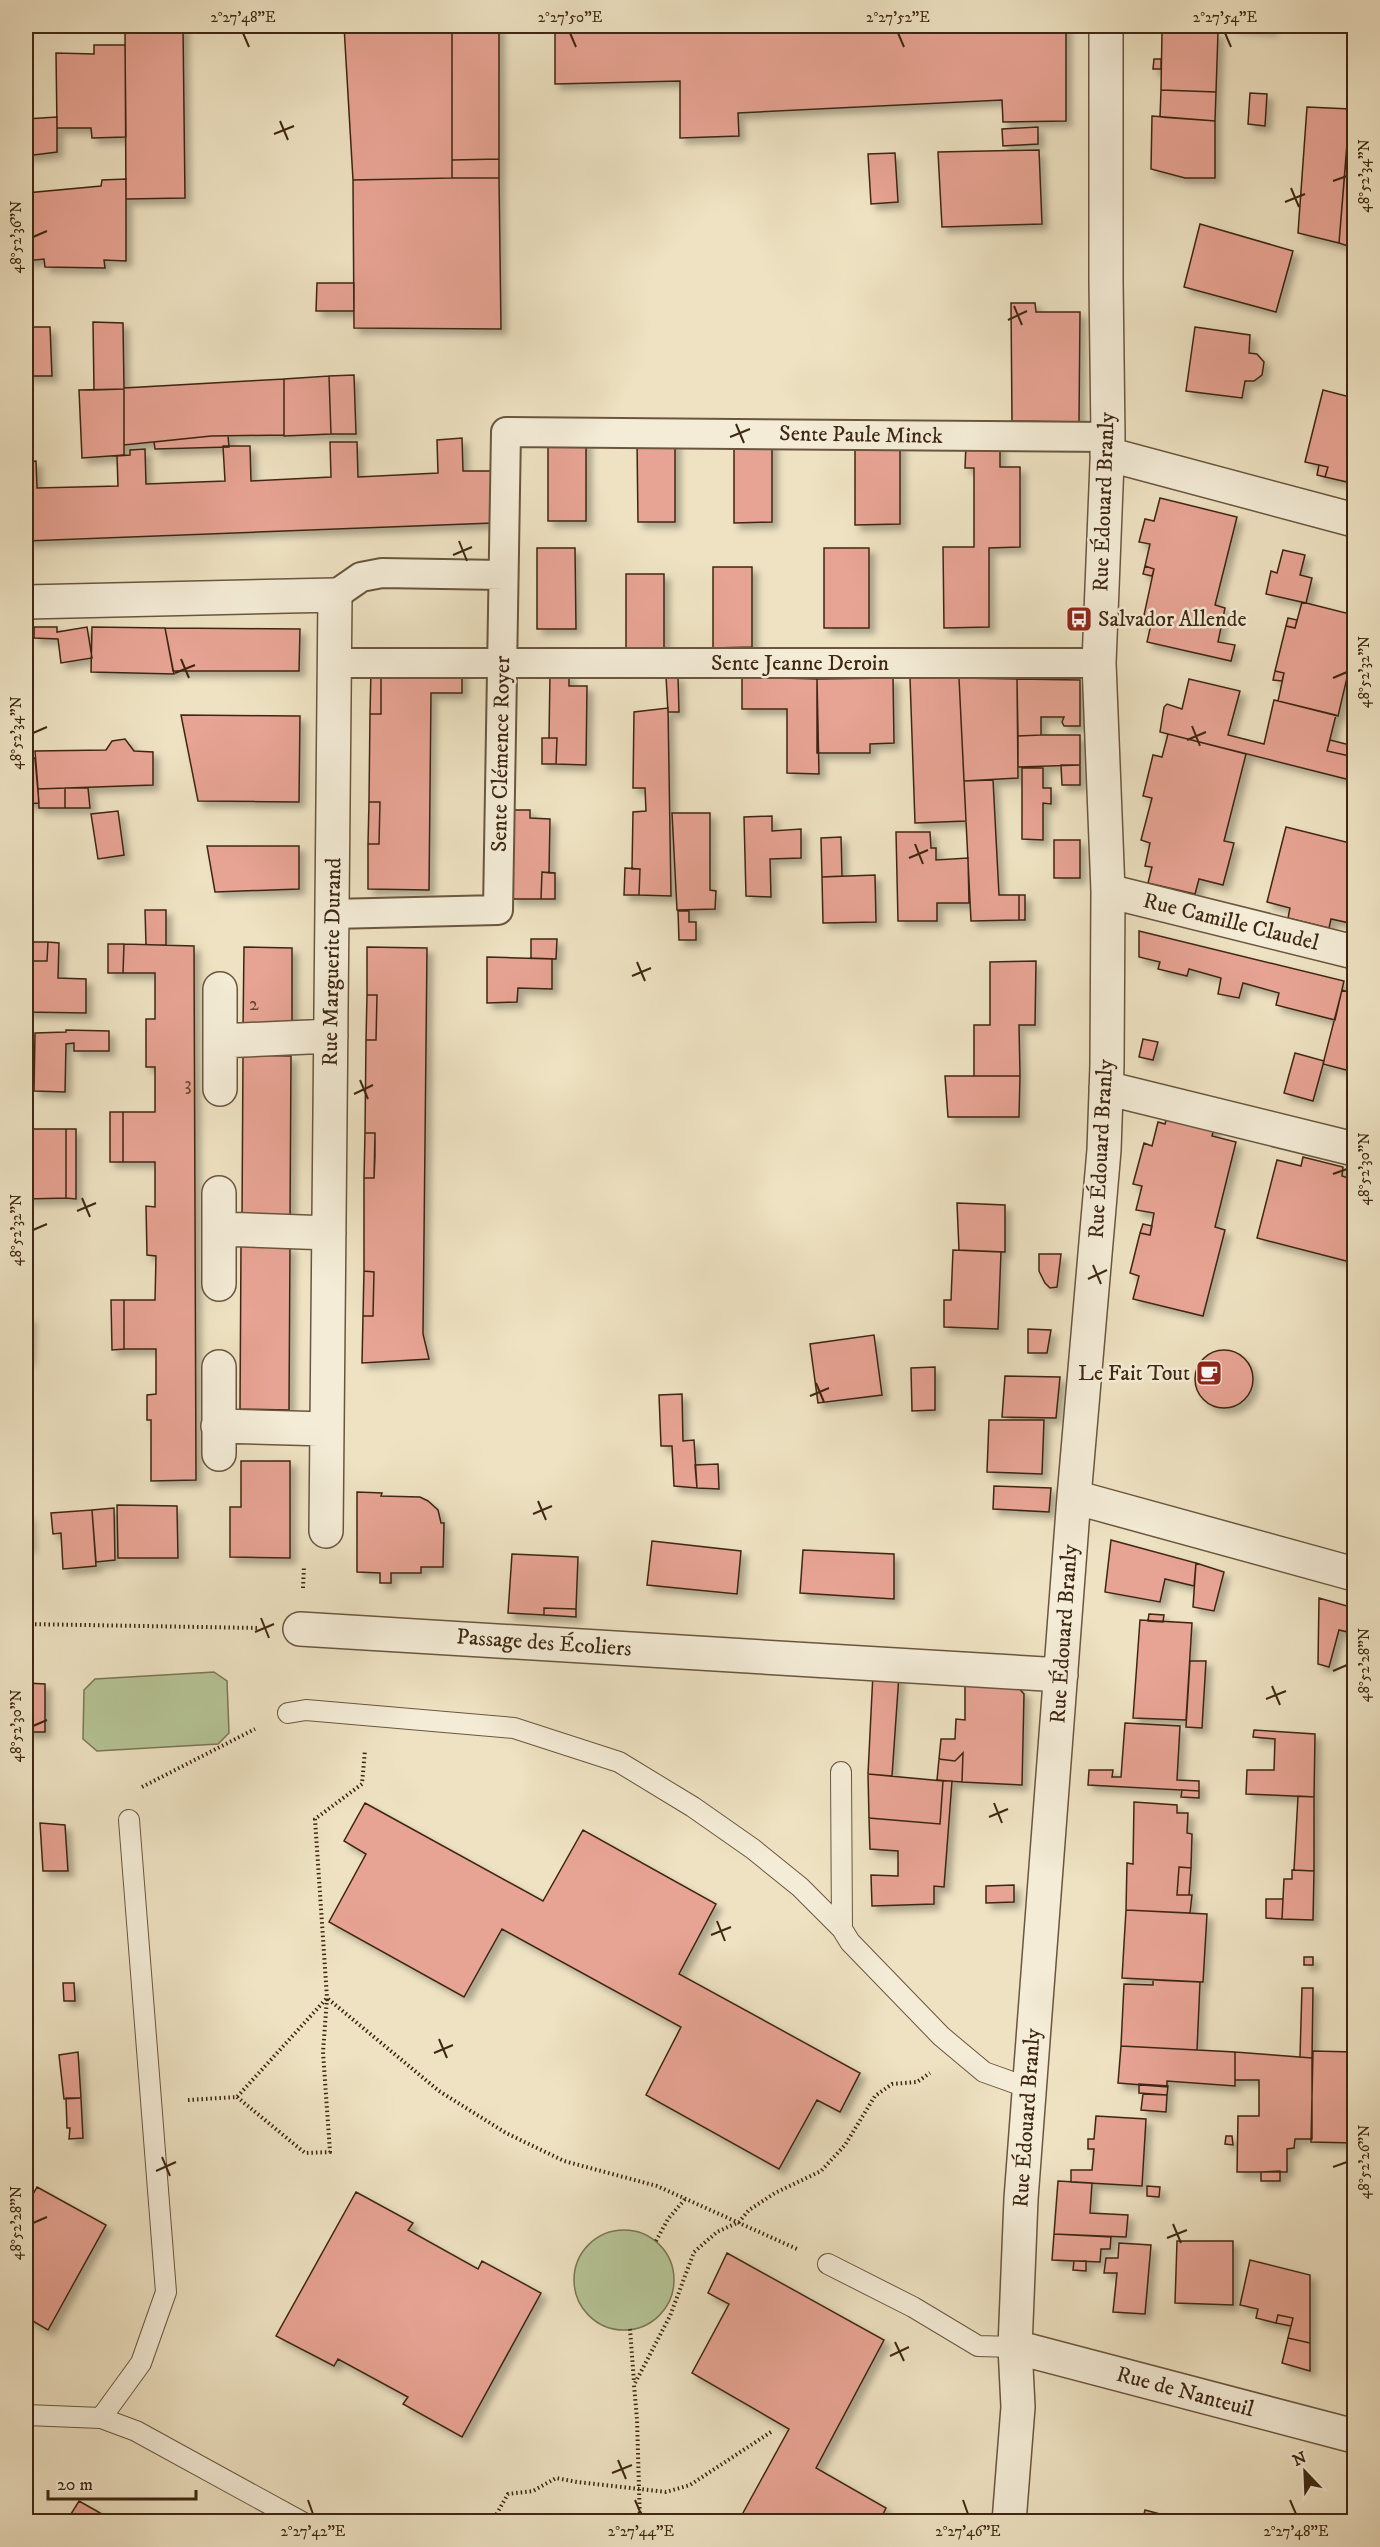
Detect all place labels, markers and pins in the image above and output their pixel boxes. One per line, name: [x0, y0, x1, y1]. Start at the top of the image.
bus stop icon: Salvador Allende: [1064, 604, 1094, 634]
place label: Salvador Allende: [1098, 606, 1247, 633]
cafe icon: Le Fait Tout: [1194, 1358, 1224, 1388]
place label: Le Fait Tout: [1078, 1360, 1190, 1387]

